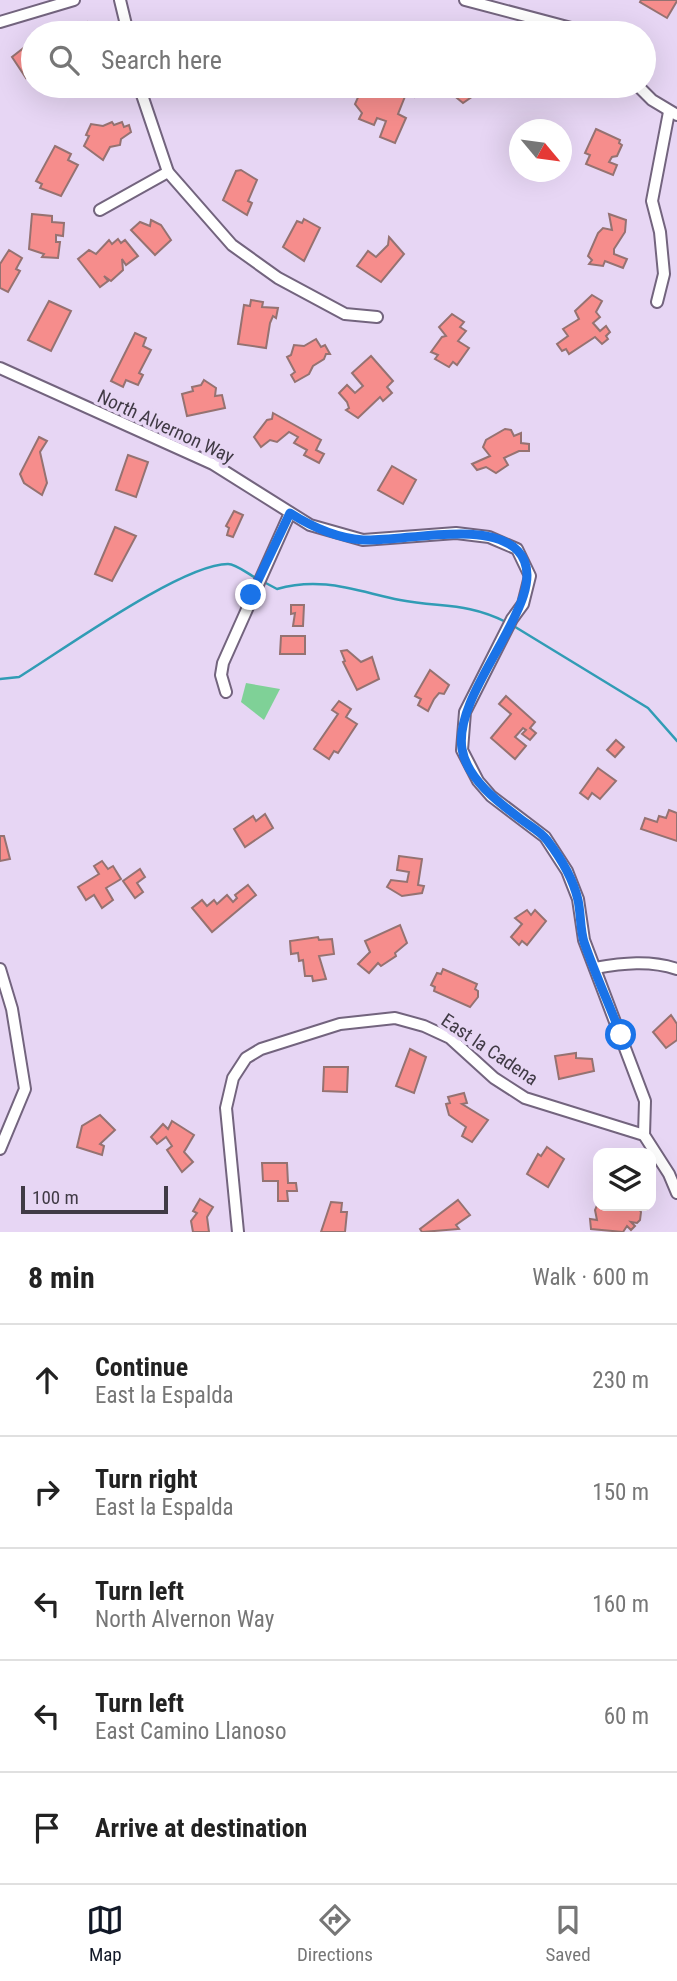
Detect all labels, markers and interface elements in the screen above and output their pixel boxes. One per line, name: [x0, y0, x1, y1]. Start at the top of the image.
search box: [21, 21, 656, 98]
icon: search: [45, 41, 83, 79]
text: Search here: [101, 45, 222, 75]
north arrow: [509, 119, 572, 182]
street label: North Alvernon Way: [94, 385, 238, 468]
route end: [235, 579, 266, 610]
street label: East la Cadena: [437, 1009, 542, 1090]
route start: [605, 1019, 636, 1050]
map controls: [593, 1148, 656, 1211]
button: layers: [593, 1148, 656, 1211]
scale bar: [21, 1183, 168, 1215]
text: 100 m: [32, 1186, 79, 1209]
text: 8 min: [28, 1260, 95, 1295]
text: Walk · 600 m: [532, 1264, 649, 1291]
text: Continue: [95, 1352, 188, 1382]
icon: ahead: [28, 1361, 66, 1399]
text: 230 m: [592, 1367, 649, 1394]
text: East la Espalda: [95, 1382, 234, 1409]
text: Turn right: [95, 1464, 197, 1494]
icon: right: [28, 1473, 66, 1511]
text: 150 m: [592, 1479, 649, 1506]
text: East la Espalda: [95, 1494, 234, 1521]
text: Turn left: [95, 1576, 184, 1606]
icon: left: [28, 1585, 66, 1623]
text: 160 m: [592, 1591, 649, 1618]
text: North Alvernon Way: [95, 1606, 274, 1633]
text: Turn left: [95, 1688, 184, 1718]
icon: left: [28, 1697, 66, 1735]
text: 60 m: [604, 1703, 649, 1730]
text: East Camino Llanoso: [95, 1718, 287, 1745]
icon: arrive: [28, 1809, 66, 1847]
text: Arrive at destination: [95, 1813, 307, 1843]
tab: Map: [86, 1901, 124, 1966]
tab: Directions: [297, 1901, 373, 1966]
tab: Saved: [545, 1901, 591, 1966]

